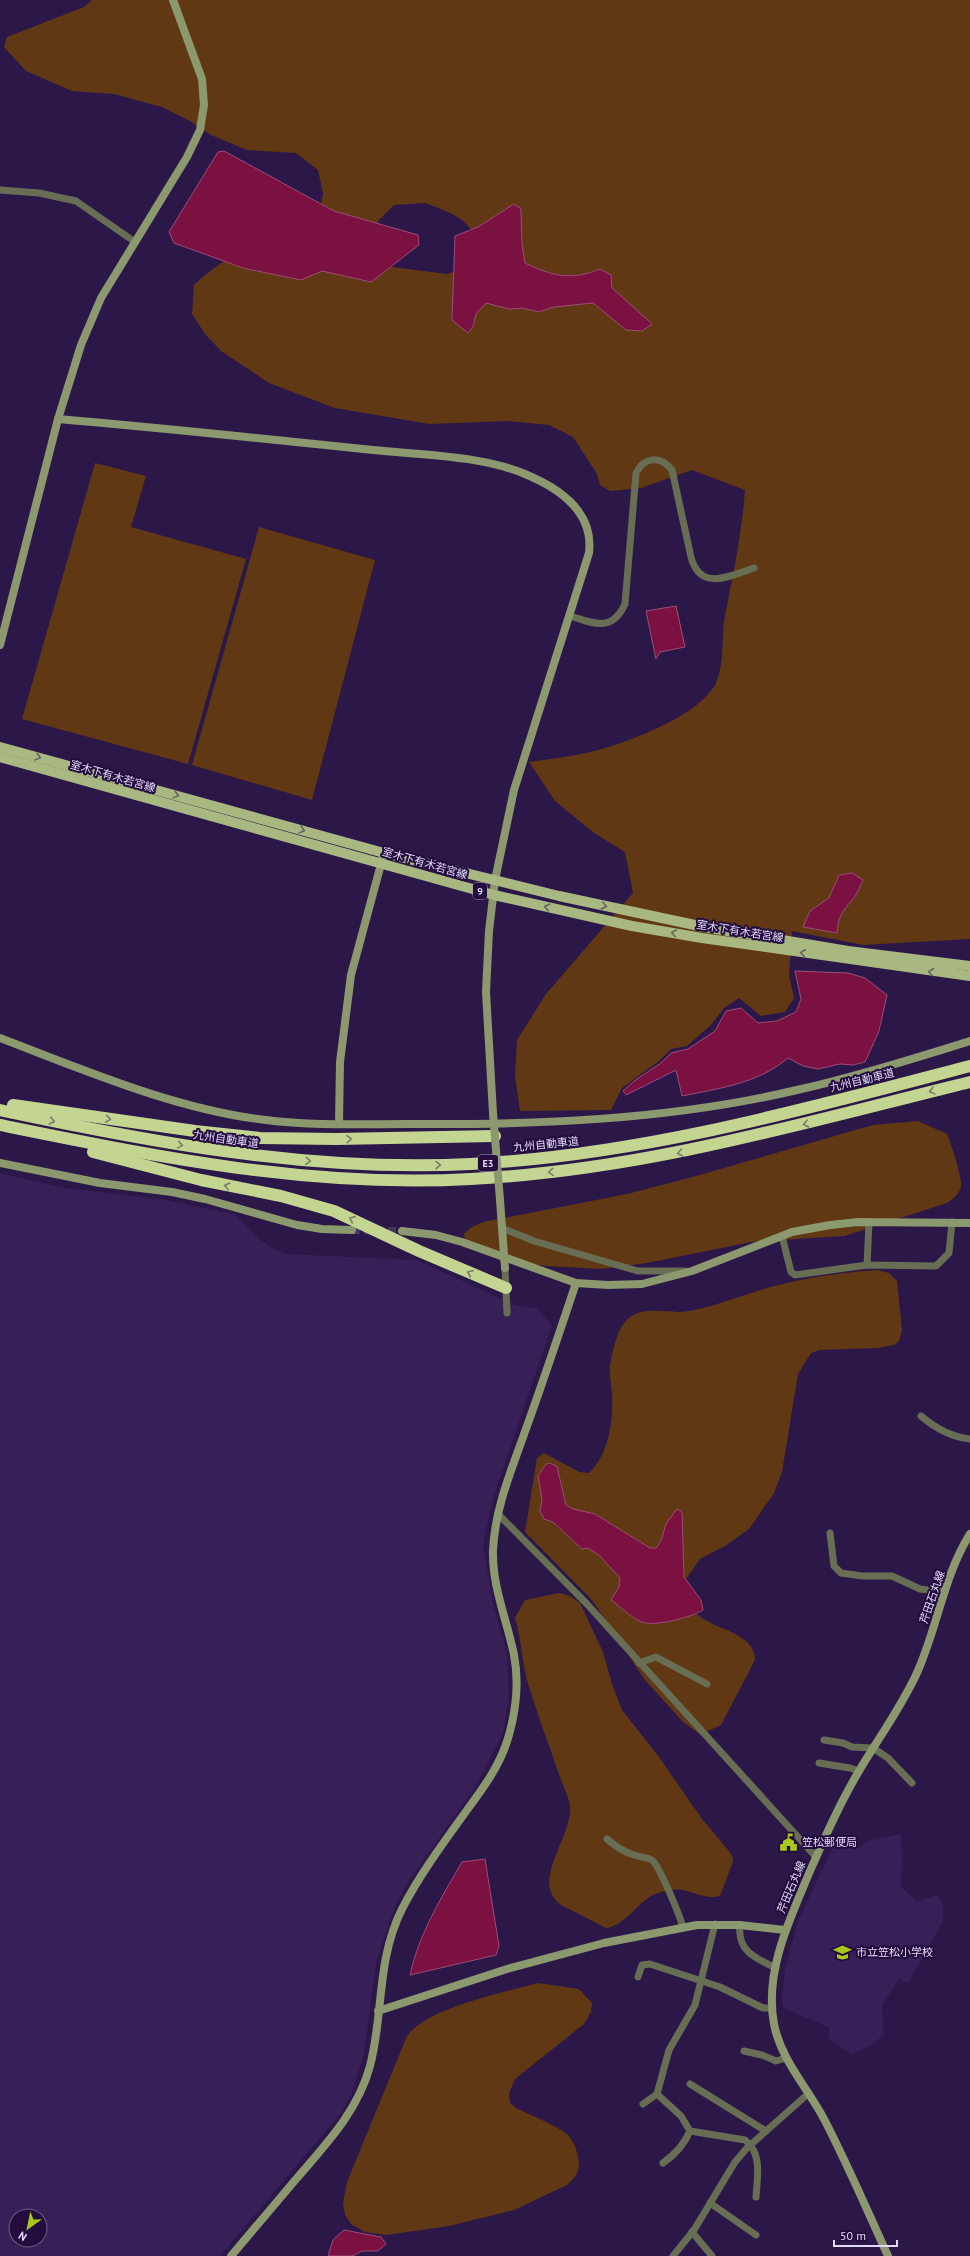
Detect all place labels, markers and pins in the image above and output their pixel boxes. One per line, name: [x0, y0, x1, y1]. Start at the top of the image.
public building icon: 笠松郵便局: [779, 1832, 799, 1852]
place label: 笠松郵便局: [802, 1835, 857, 1849]
school or university icon: 市立笠松小学校: [833, 1942, 853, 1962]
place label: 市立笠松小学校: [856, 1945, 933, 1959]

